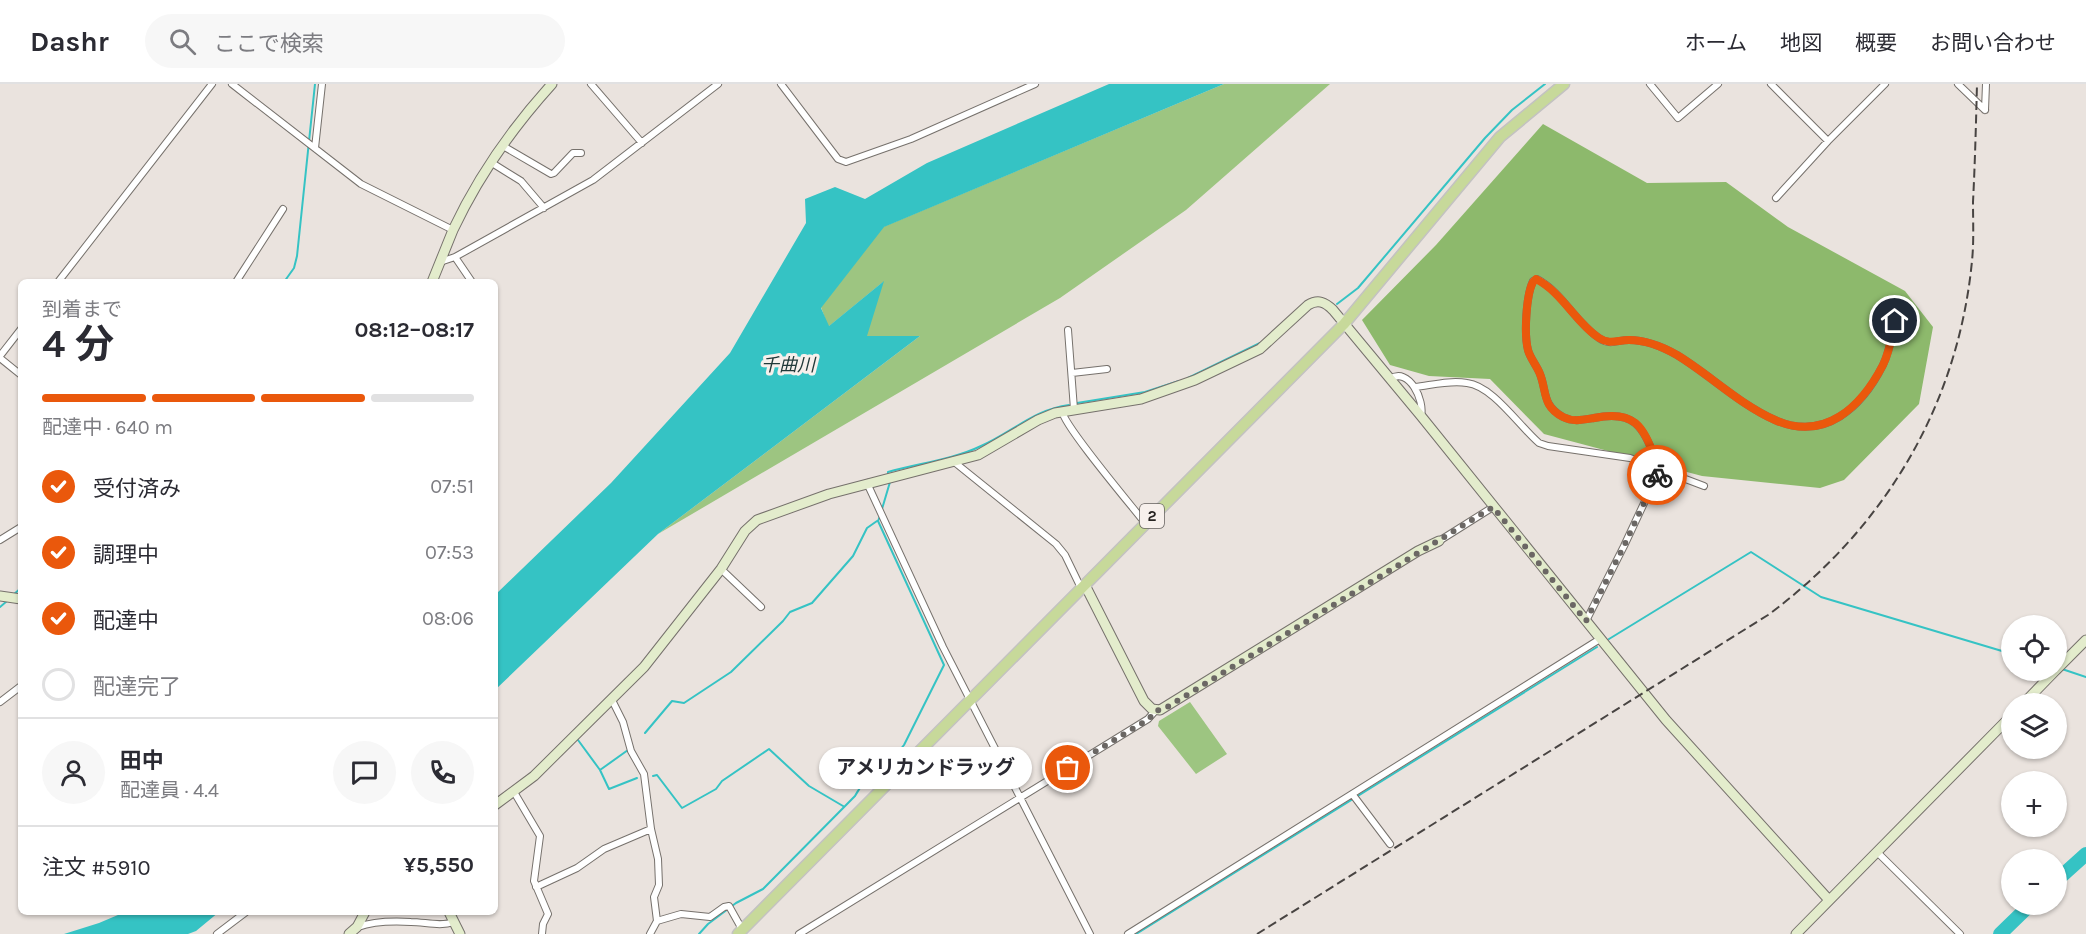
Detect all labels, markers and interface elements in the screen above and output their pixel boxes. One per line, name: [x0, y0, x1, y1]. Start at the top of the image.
search box: [145, 14, 565, 68]
text: Dashr: [30, 25, 109, 58]
icon: search: [166, 25, 199, 58]
text: ここで検索: [214, 31, 324, 57]
text: ホーム: [1685, 31, 1747, 55]
text: 地図: [1780, 31, 1822, 55]
text: 概要: [1855, 31, 1897, 55]
text: お問い合わせ: [1930, 31, 2056, 55]
pin: [1869, 295, 1920, 346]
text: 到着まで: [42, 298, 122, 321]
icon: home: [1878, 304, 1911, 337]
text: 08:12–08:17: [354, 317, 474, 343]
text: 4 分: [42, 321, 114, 367]
water label: 千曲川: [761, 354, 817, 376]
text: 配達中 · 640 m: [42, 416, 173, 439]
courier: [1627, 445, 1687, 505]
icon: bike: [1641, 459, 1674, 492]
icon: check: [42, 470, 75, 503]
text: 07:51: [430, 475, 474, 498]
text: 受付済み: [93, 476, 181, 502]
road number: 2: [1140, 504, 1164, 528]
icon: check: [42, 536, 75, 569]
text: 07:53: [425, 541, 474, 564]
text: 調理中: [93, 542, 159, 568]
icon: check: [42, 602, 75, 635]
text: 08:06: [422, 607, 474, 630]
text: 配達中: [93, 608, 159, 634]
map controls: [2001, 615, 2067, 915]
button: locate: [2001, 615, 2067, 681]
text: 配達完了: [93, 674, 181, 700]
button: layers: [2001, 693, 2067, 759]
button: person: [42, 741, 105, 804]
button: chat: [333, 741, 396, 804]
button: phone: [411, 741, 474, 804]
pin: [1042, 742, 1093, 793]
callout: アメリカンドラッグ: [819, 747, 1032, 789]
text: 田中: [120, 748, 164, 774]
icon: bag: [1051, 751, 1084, 784]
text: アメリカンドラッグ: [836, 756, 1015, 779]
button: +: [2001, 771, 2067, 837]
text: 配達員 · 4.4: [120, 779, 219, 802]
button: −: [2001, 849, 2067, 915]
text: ¥5,550: [403, 852, 474, 878]
text: 注文 #5910: [42, 855, 151, 881]

